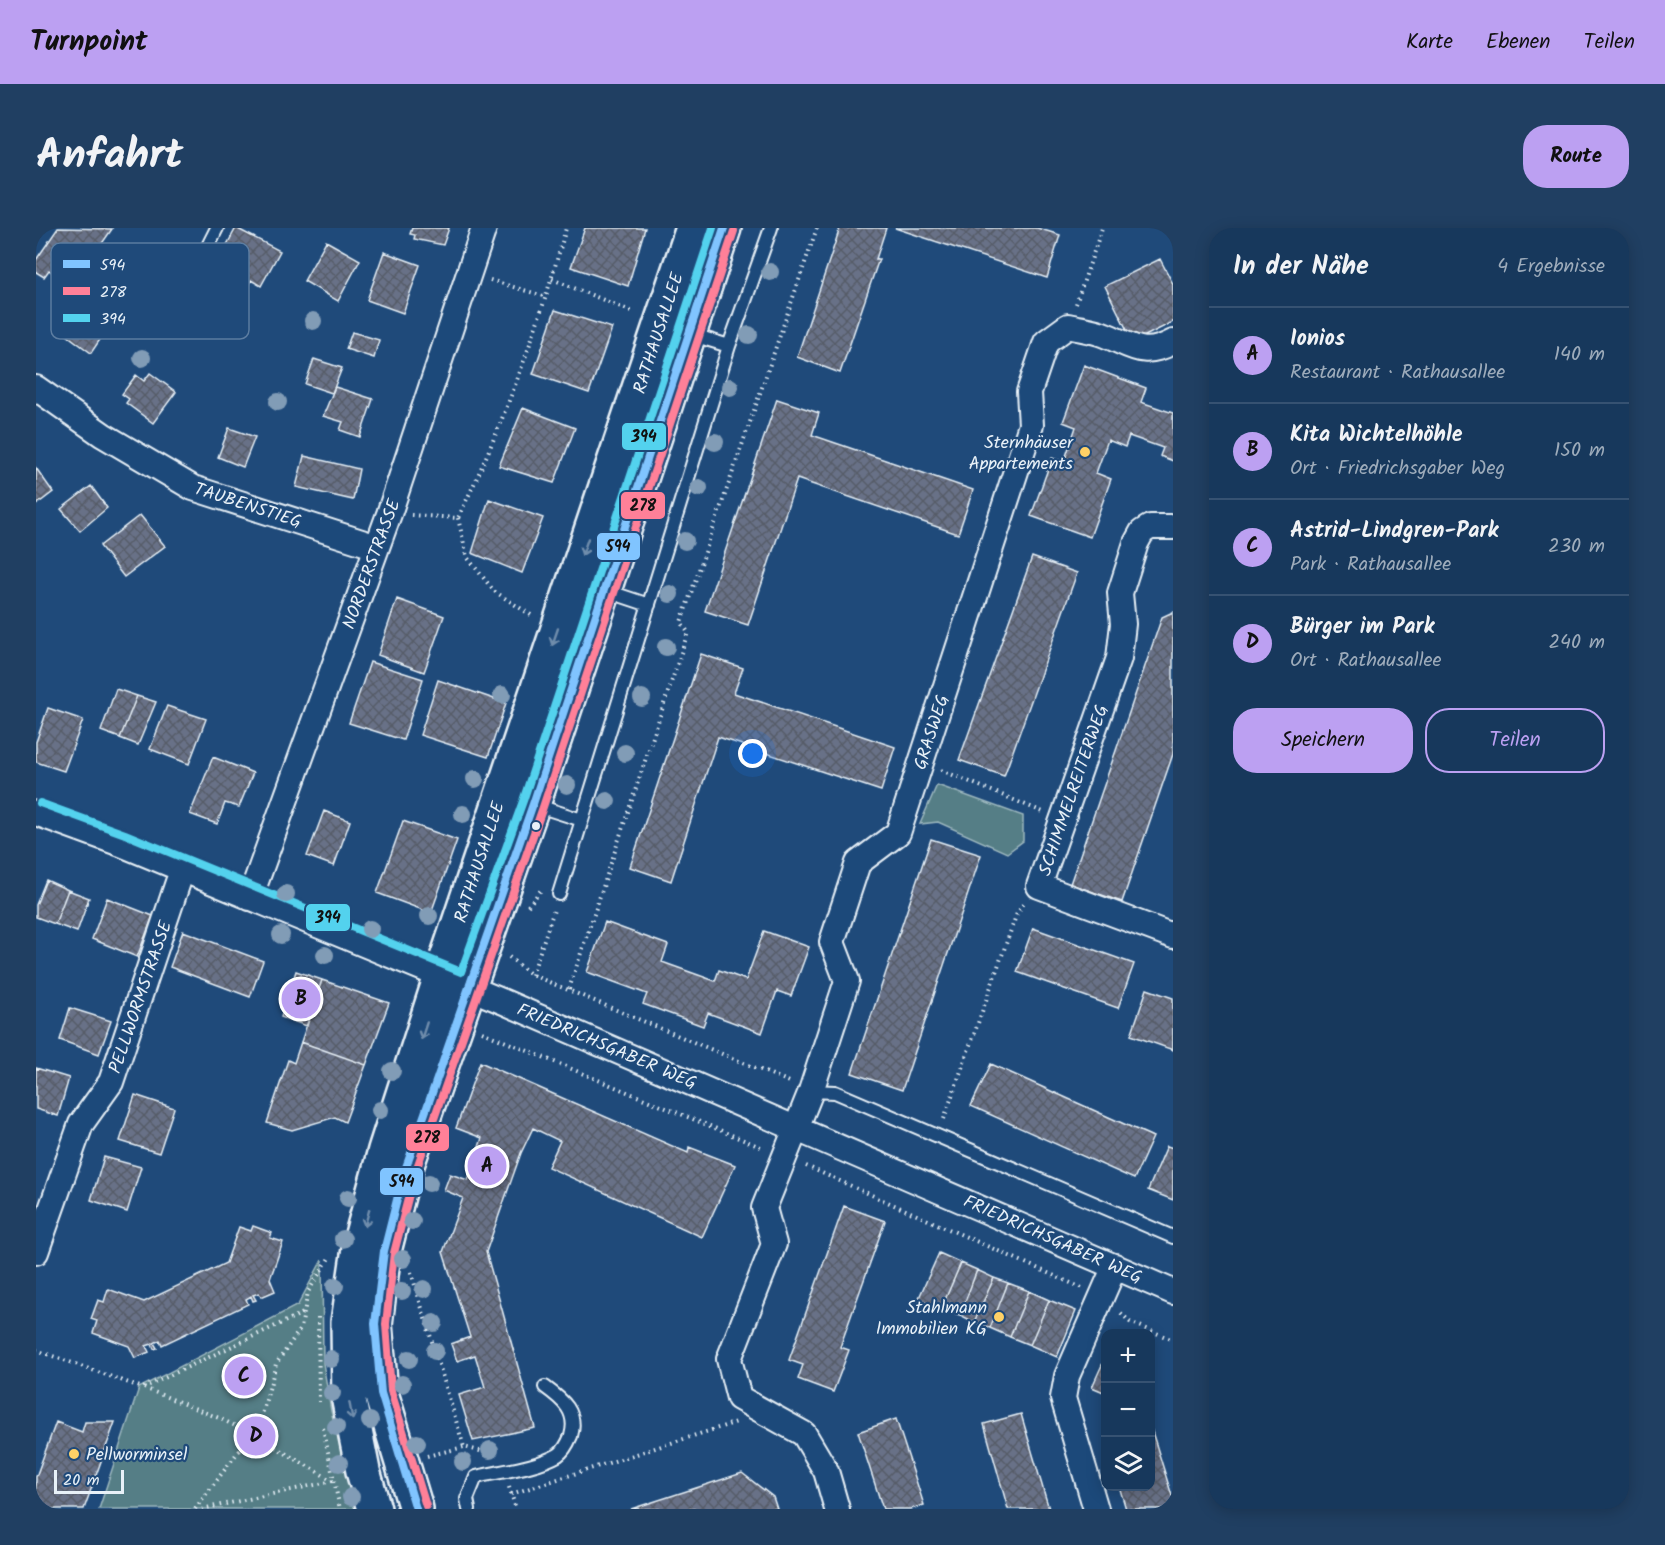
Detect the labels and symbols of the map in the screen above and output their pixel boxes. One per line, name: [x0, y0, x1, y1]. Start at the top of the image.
legend: [51, 243, 249, 339]
text: 594: [100, 253, 125, 278]
street label: RATHAUSALLEE: [626, 269, 693, 398]
text: 278: [100, 280, 127, 305]
text: 394: [100, 307, 126, 332]
line badge: 394: [621, 422, 667, 451]
text: 394: [630, 425, 657, 450]
place label: Sternhäuser Appartements: [969, 429, 1074, 479]
marker: Sternhäuser Appartements: [1078, 445, 1092, 459]
street label: TAUBENSTIEG: [190, 475, 305, 537]
line badge: 278: [620, 491, 666, 520]
text: 278: [630, 494, 657, 519]
street label: NORDERSTRASSE: [335, 495, 410, 634]
line badge: 594: [596, 532, 641, 561]
text: 594: [605, 535, 631, 560]
one-way arrow: [579, 537, 590, 556]
one-way arrow: [548, 627, 559, 645]
street label: GRASWEG: [907, 691, 958, 774]
street label: SCHIMMELREITERWEG: [1031, 701, 1117, 880]
your location: [738, 739, 767, 768]
street label: RATHAUSALLEE: [447, 798, 514, 927]
unlabelled marker: [530, 820, 542, 832]
line badge: 394: [305, 903, 351, 932]
text: 394: [314, 906, 341, 931]
street label: PELLWORMSTRASSE: [102, 917, 181, 1078]
pin: B: [282, 976, 320, 1022]
street label: FRIEDRICHSGABER WEG: [512, 996, 701, 1099]
one-way arrow: [417, 1021, 428, 1040]
line badge: 278: [405, 1123, 450, 1152]
text: 278: [414, 1126, 441, 1151]
pin: A: [468, 1144, 506, 1188]
line badge: 594: [379, 1167, 424, 1196]
text: 594: [389, 1170, 415, 1195]
street label: FRIEDRICHSGABER WEG: [958, 1188, 1147, 1293]
one-way arrow: [360, 1208, 372, 1227]
place label: Stahlmann Immobilien KG: [876, 1294, 987, 1344]
marker: Stahlmann Immobilien KG: [992, 1310, 1006, 1324]
pin: C: [224, 1354, 264, 1398]
one-way arrow: [346, 1400, 357, 1420]
pin: D: [236, 1414, 276, 1458]
place label: Pellworminsel: [86, 1441, 188, 1470]
marker: Pellworminsel: [67, 1447, 81, 1461]
scale bar: [54, 1467, 124, 1494]

